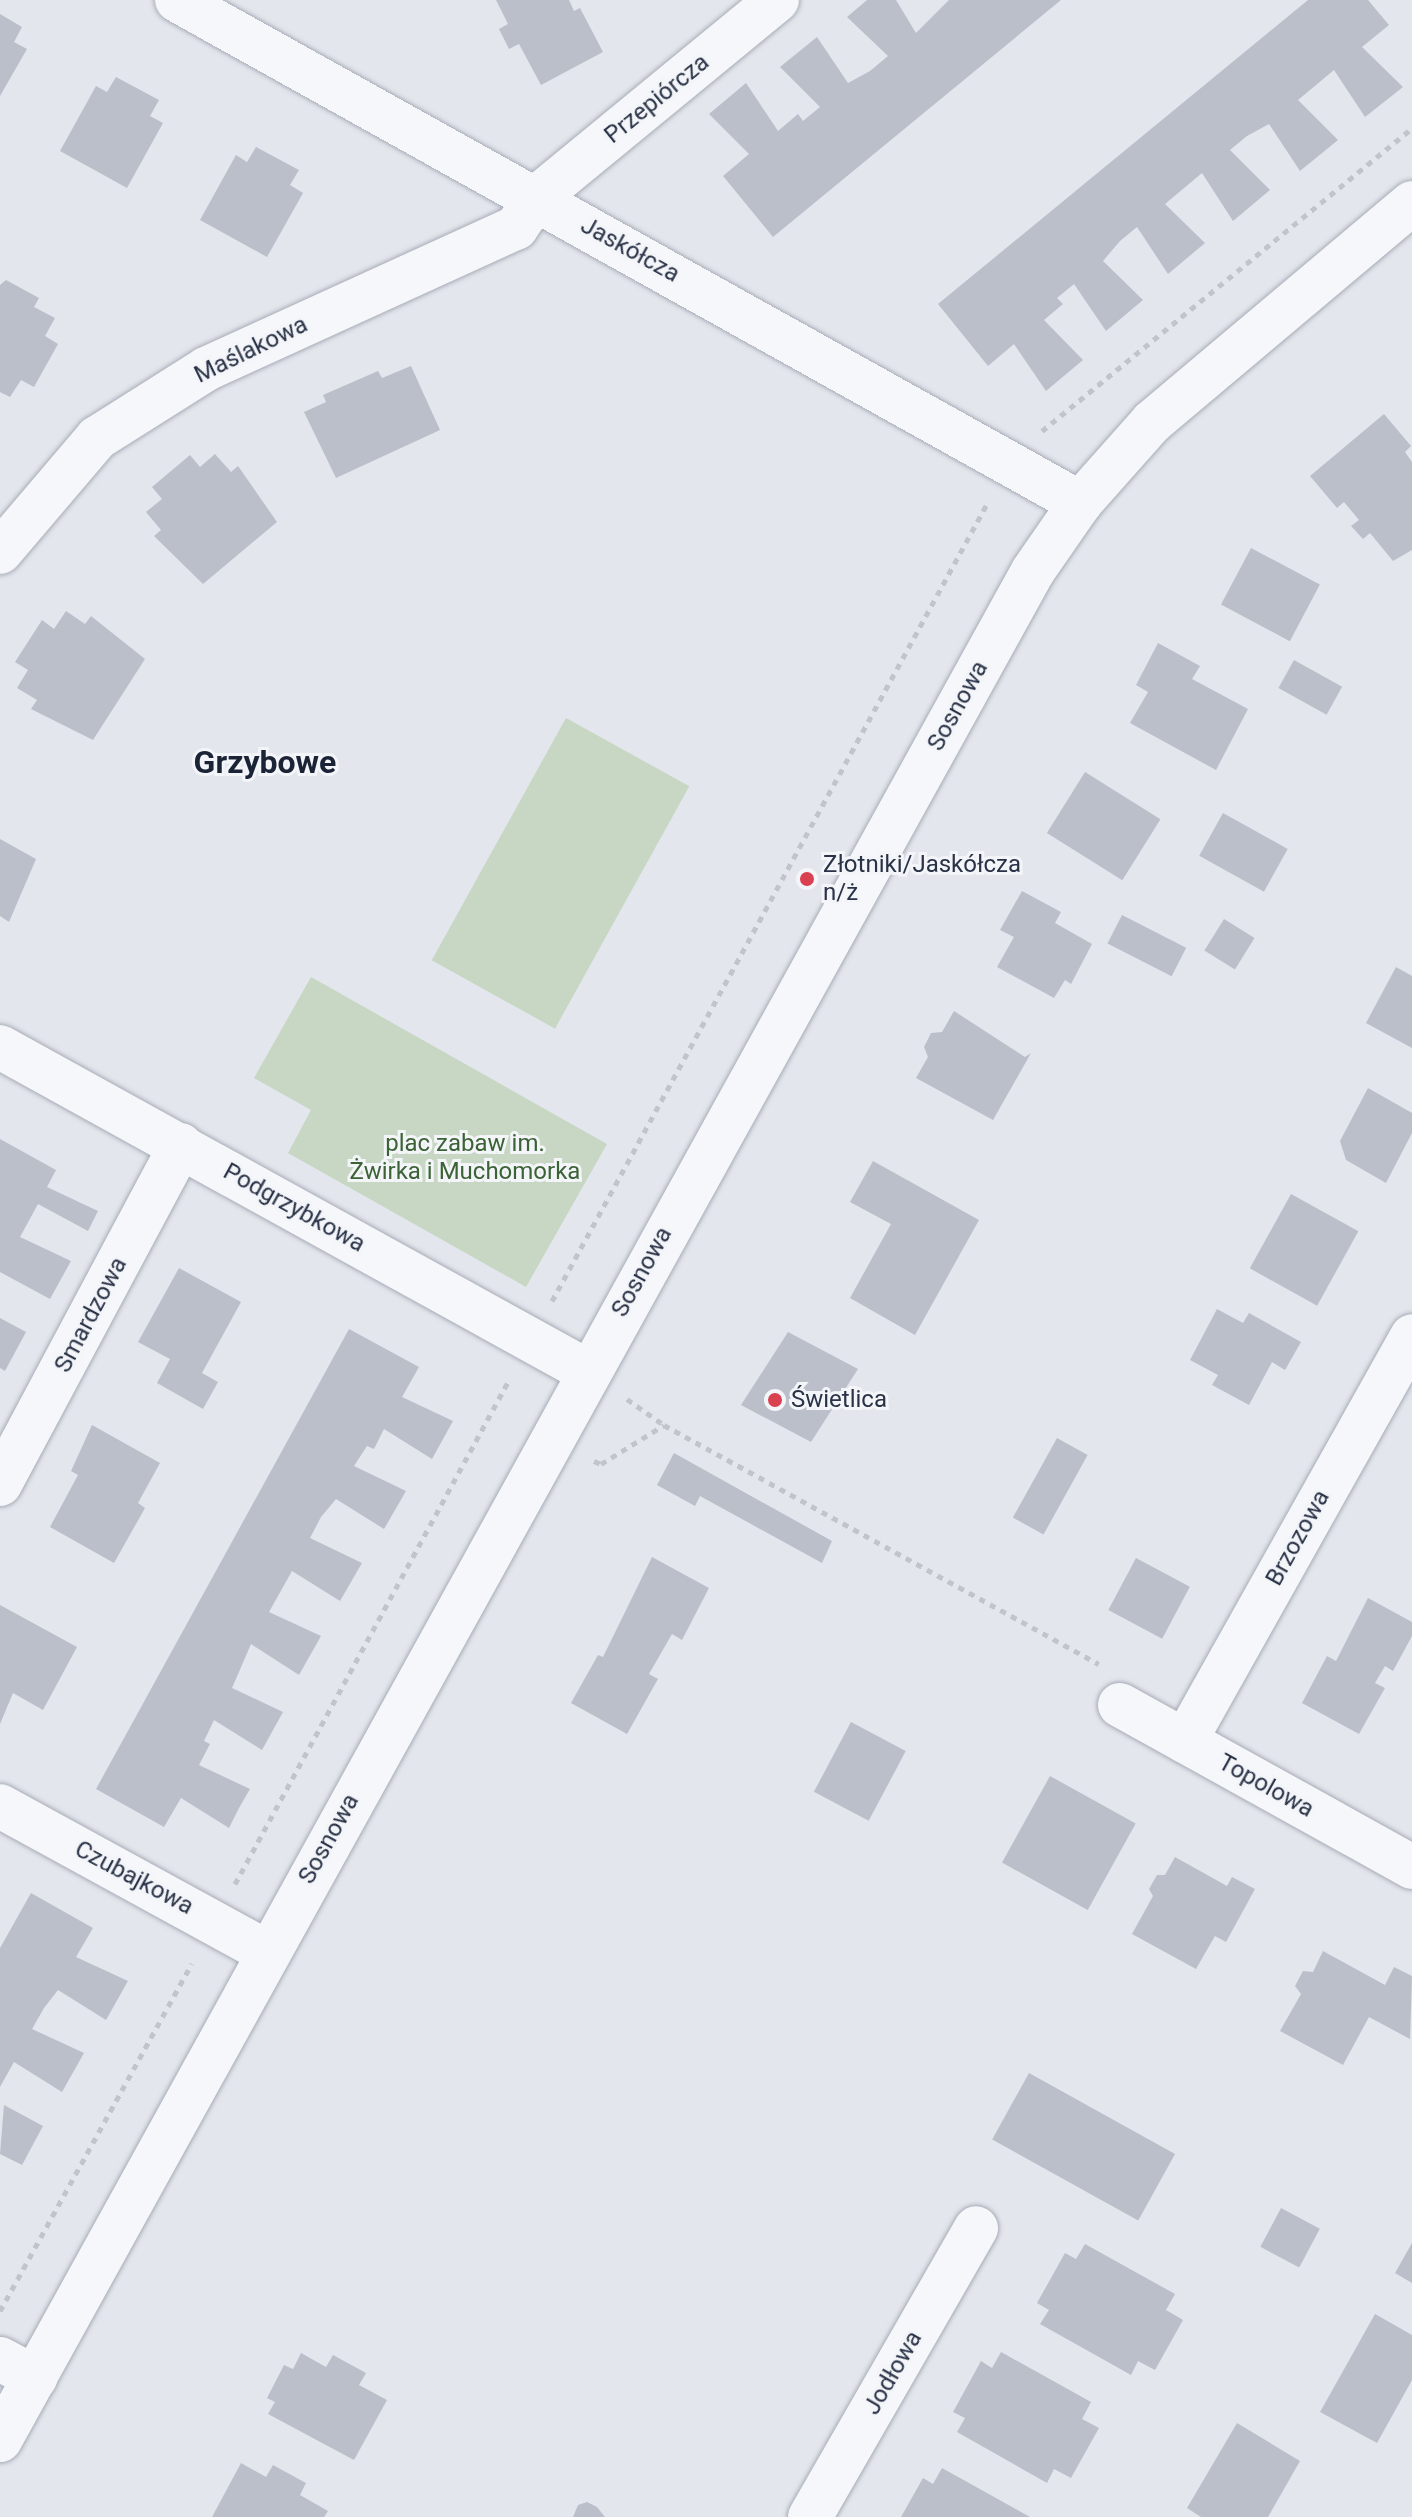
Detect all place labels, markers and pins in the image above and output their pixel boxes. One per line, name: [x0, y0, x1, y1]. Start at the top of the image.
place label: Złotniki/Jaskółcza n/ż: [823, 851, 1021, 907]
marker: Złotniki/Jaskółcza n/ż: [798, 870, 816, 888]
place label: Świetlica: [791, 1386, 887, 1414]
marker: Świetlica: [766, 1391, 784, 1409]

